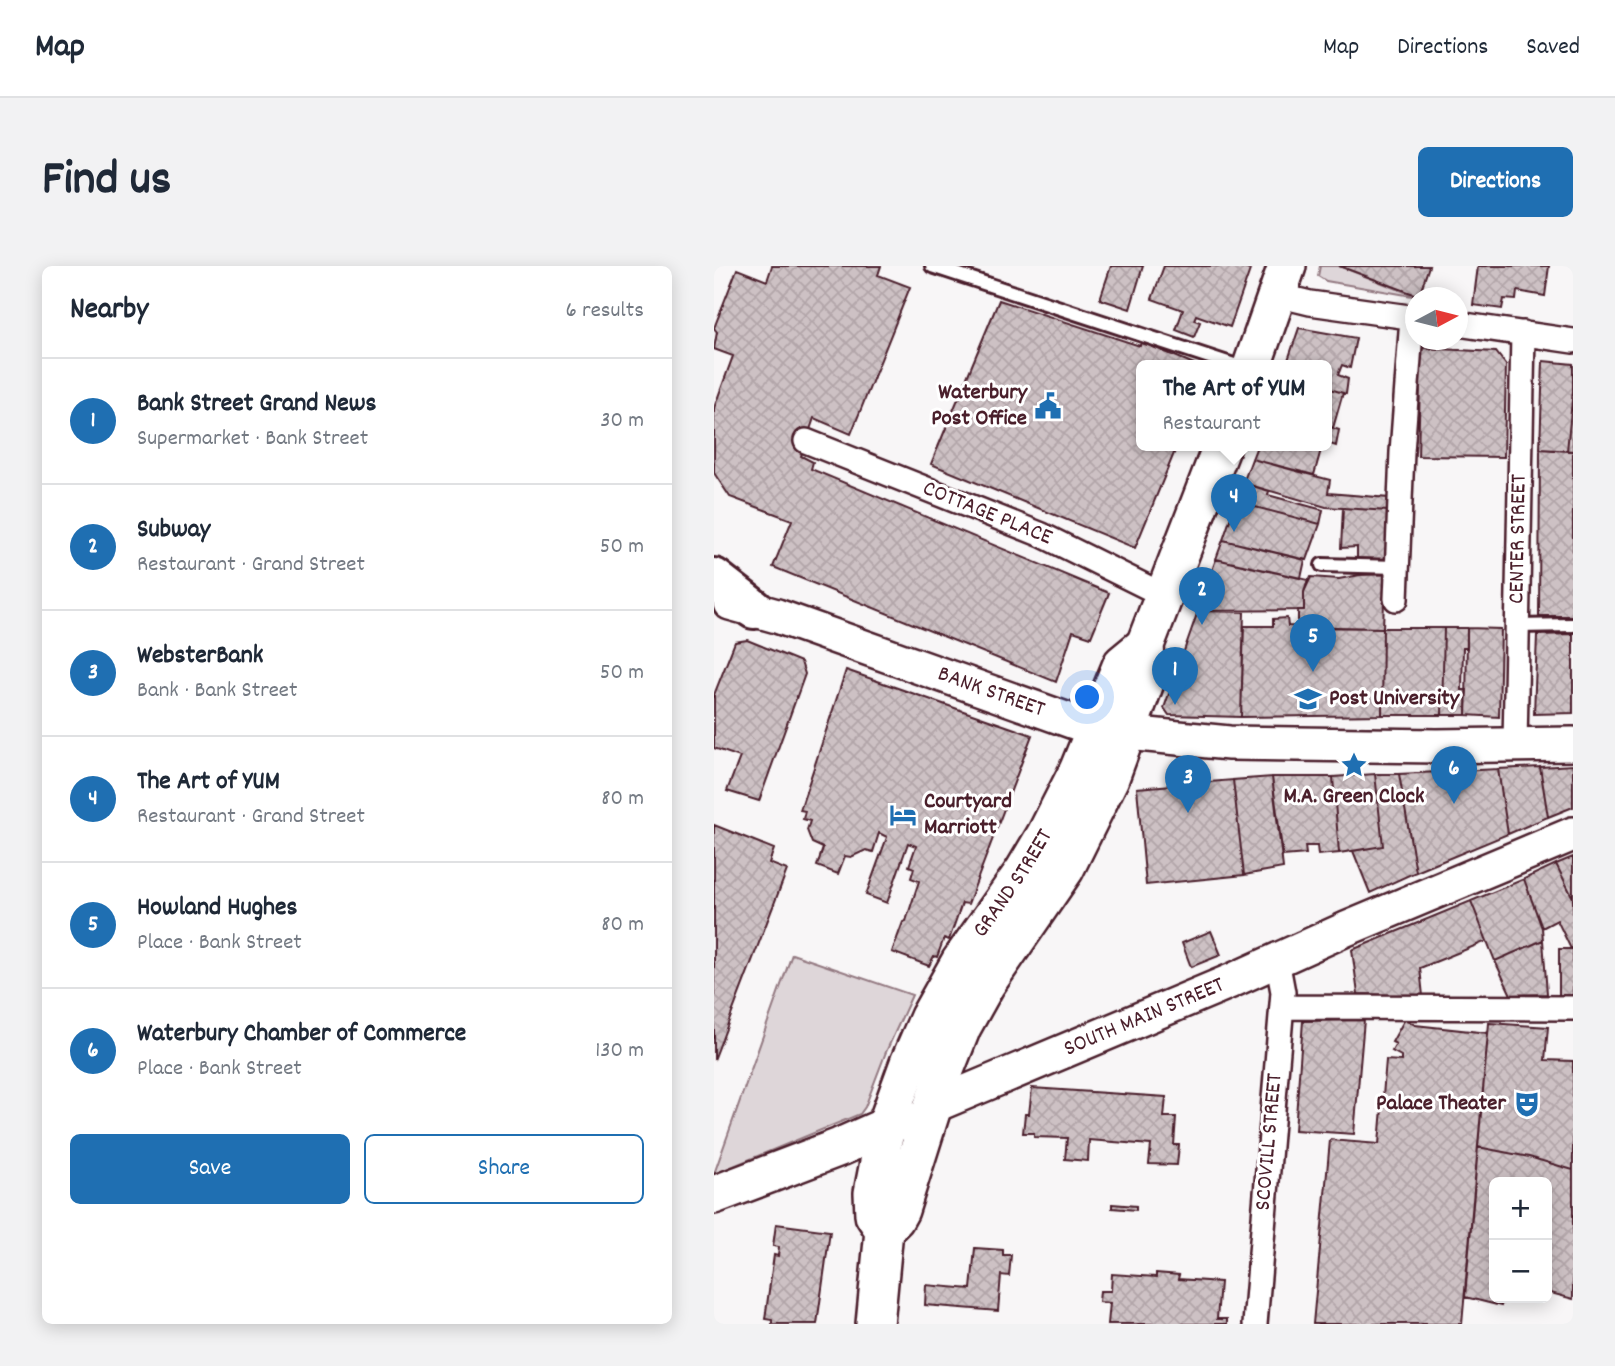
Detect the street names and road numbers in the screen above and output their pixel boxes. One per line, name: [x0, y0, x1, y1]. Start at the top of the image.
street label: COTTAGE PLACE: [917, 473, 1057, 555]
street label: CENTER STREET: [1501, 474, 1537, 604]
street label: BANK STREET: [933, 658, 1049, 727]
street label: GRAND STREET: [965, 823, 1062, 945]
street label: SOUTH MAIN STREET: [1059, 969, 1230, 1066]
street label: SCOVILL STREET: [1248, 1072, 1292, 1212]

